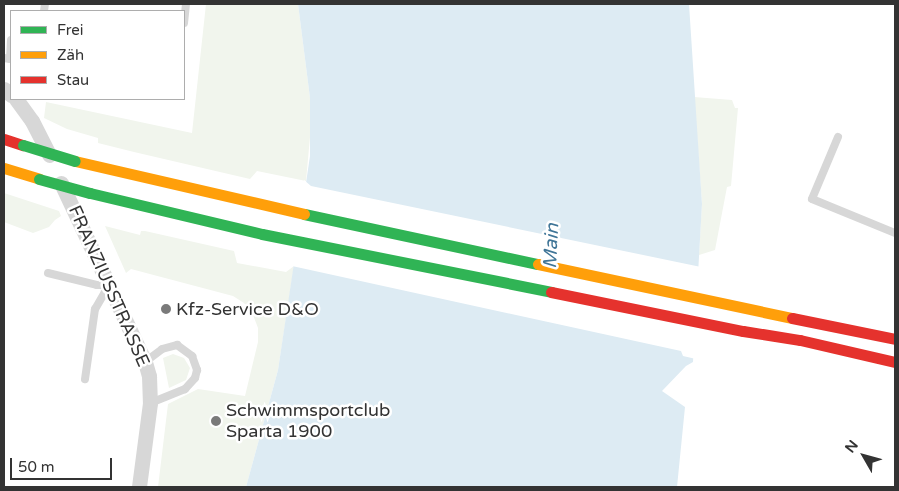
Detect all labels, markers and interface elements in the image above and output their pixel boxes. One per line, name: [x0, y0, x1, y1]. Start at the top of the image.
legend: [10, 10, 185, 100]
text: Frei: [57, 21, 83, 39]
text: Zäh: [57, 46, 84, 64]
text: Stau: [57, 71, 89, 89]
street label: FRANZIUSSTRASSE: [64, 202, 154, 370]
water label: Main: [539, 223, 565, 269]
place label: Kfz-Service D&O: [176, 298, 319, 320]
marker: Kfz-Service D&O: [160, 303, 172, 315]
place label: Schwimmsportclub Sparta 1900: [226, 400, 390, 442]
marker: Schwimmsportclub Sparta 1900: [210, 415, 222, 427]
north arrow: [839, 431, 889, 481]
text: N: [842, 437, 862, 456]
scale bar: [12, 448, 115, 480]
text: 50 m: [18, 458, 55, 476]

